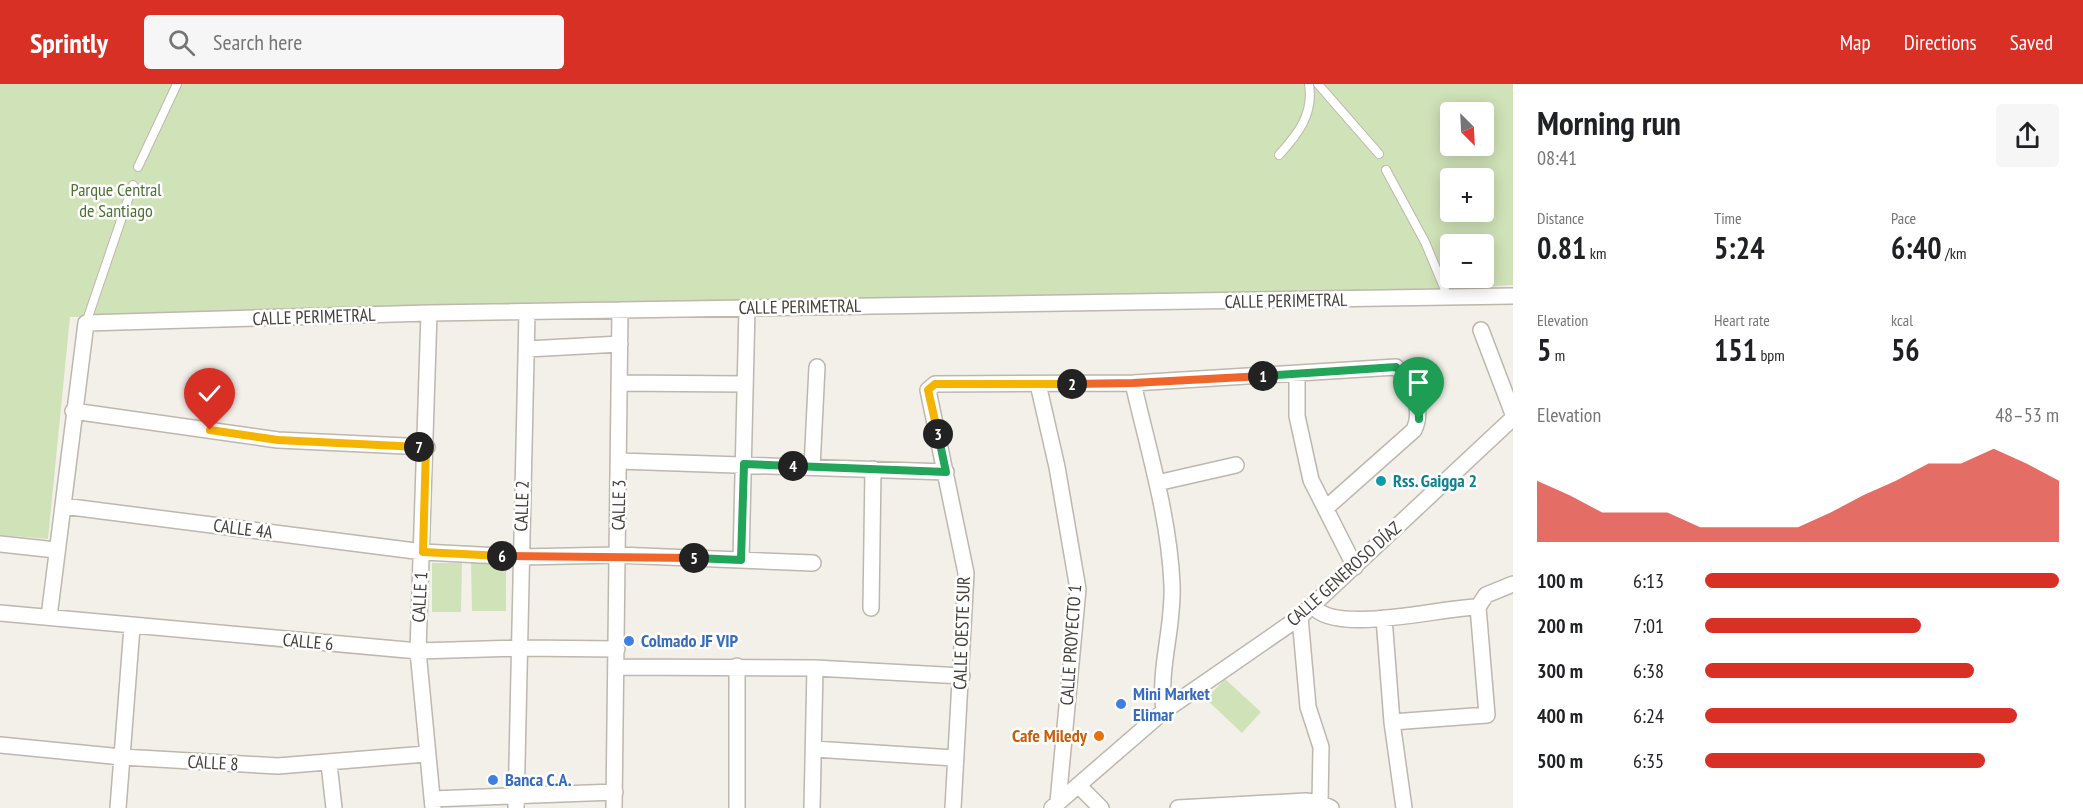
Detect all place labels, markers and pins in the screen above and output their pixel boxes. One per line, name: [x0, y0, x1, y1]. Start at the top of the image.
pin: [1393, 357, 1444, 419]
pin: 1: [1248, 361, 1278, 391]
pin: [184, 368, 235, 430]
pin: 2: [1057, 369, 1087, 399]
pin: 3: [923, 419, 953, 449]
pin: 7: [404, 432, 434, 462]
pin: 4: [778, 451, 808, 481]
place label: Rss. Gaigga 2: [1393, 469, 1477, 492]
marker: Rss. Gaigga 2: [1374, 474, 1388, 488]
pin: 6: [487, 541, 517, 571]
pin: 5: [679, 543, 709, 573]
place label: Colmado JF VIP: [641, 629, 738, 652]
marker: Colmado JF VIP: [622, 634, 636, 648]
place label: Mini Market Elimar: [1133, 682, 1210, 726]
marker: Mini Market Elimar: [1114, 697, 1128, 711]
place label: Cafe Miledy: [1012, 724, 1088, 747]
marker: Cafe Miledy: [1092, 729, 1106, 743]
place label: Banca C.A.: [505, 768, 572, 791]
marker: Banca C.A.: [486, 773, 500, 787]

